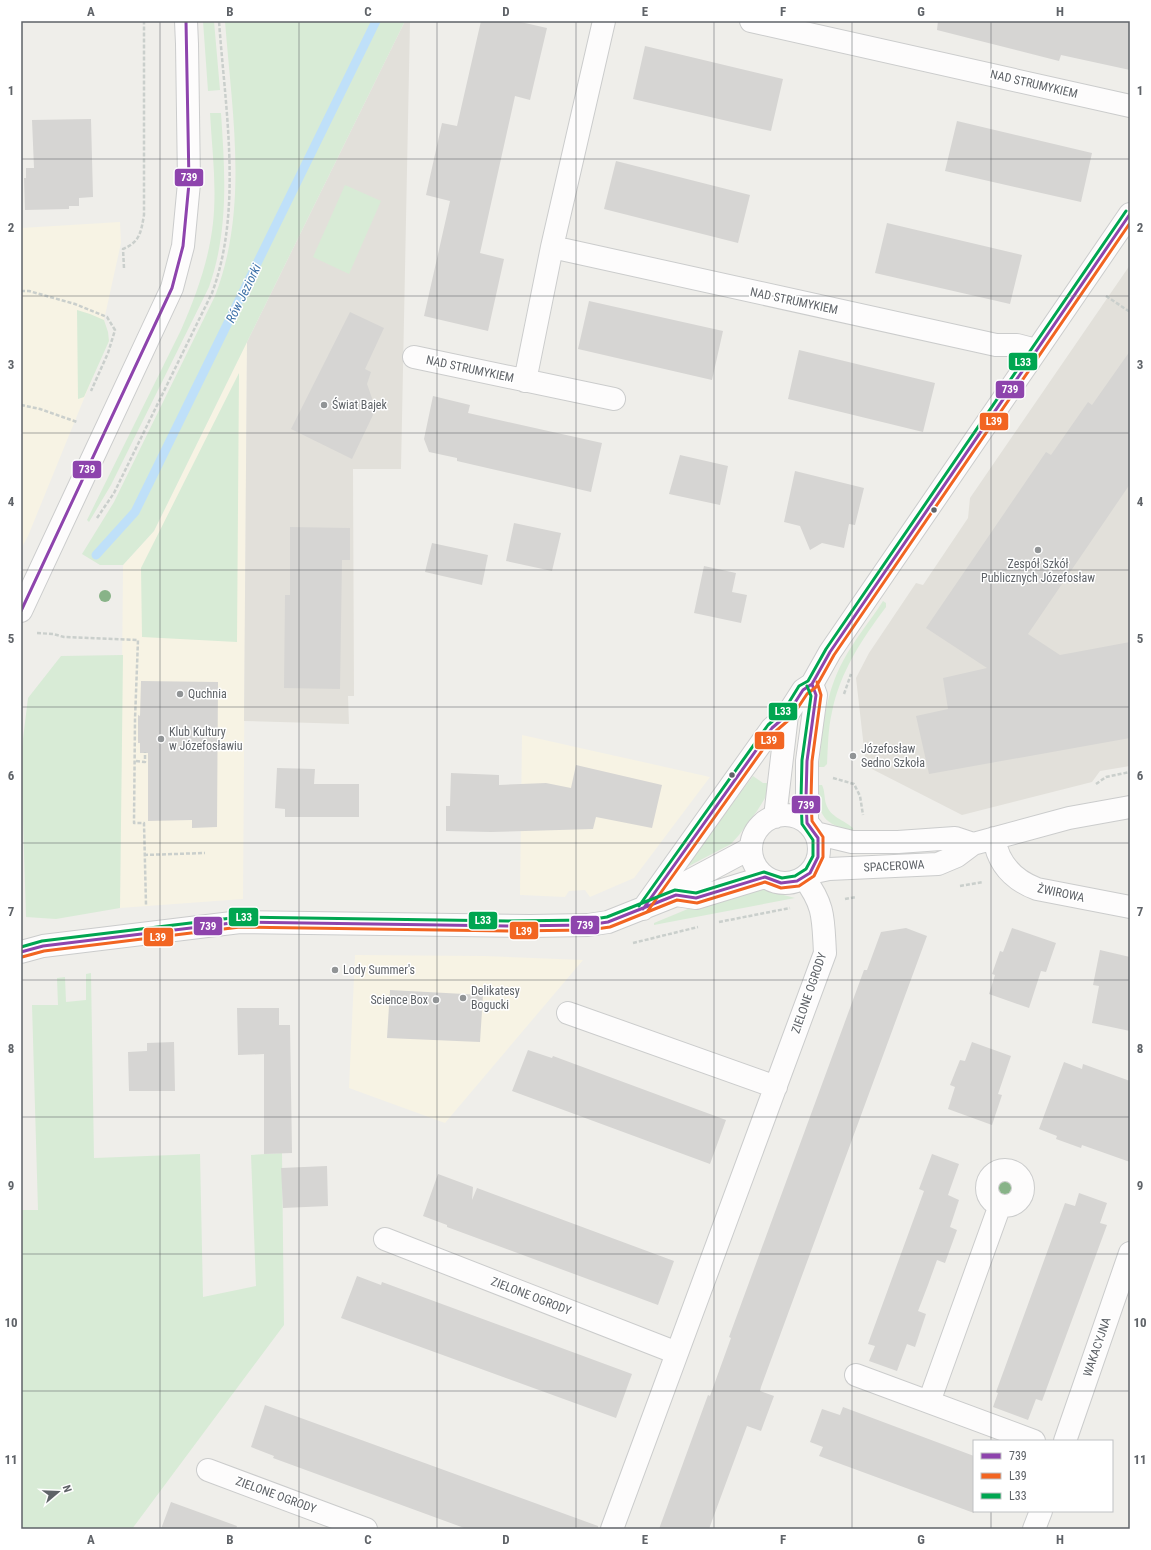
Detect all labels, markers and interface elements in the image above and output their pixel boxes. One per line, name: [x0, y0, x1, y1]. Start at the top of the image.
text: A: [87, 4, 95, 19]
text: B: [226, 4, 234, 19]
text: C: [364, 4, 372, 19]
text: D: [502, 4, 510, 19]
text: E: [642, 4, 649, 19]
text: F: [780, 4, 786, 19]
text: G: [917, 4, 925, 19]
text: H: [1056, 4, 1064, 19]
street label: NAD STRUMYKIEM: [989, 67, 1079, 101]
text: 1: [8, 83, 14, 98]
text: 1: [1137, 83, 1143, 98]
line badge: 739: [174, 168, 204, 187]
text: 739: [181, 171, 197, 184]
text: 2: [8, 220, 15, 235]
text: 2: [1137, 220, 1144, 235]
water label: Rów Jeziorki: [223, 261, 264, 325]
street label: NAD STRUMYKIEM: [749, 285, 839, 317]
line badge: L33: [1008, 352, 1038, 371]
street label: NAD STRUMYKIEM: [425, 353, 515, 385]
text: L33: [1015, 356, 1032, 369]
text: 3: [8, 357, 14, 372]
text: 3: [1137, 357, 1143, 372]
line badge: 739: [995, 380, 1025, 399]
text: 739: [1002, 383, 1018, 396]
place label: Świat Bajek: [332, 397, 387, 412]
marker: Świat Bajek: [319, 400, 329, 410]
line badge: L39: [979, 412, 1009, 431]
text: L39: [986, 415, 1002, 428]
line badge: 739: [72, 460, 102, 479]
text: 739: [79, 463, 95, 476]
text: 4: [8, 494, 15, 509]
text: 4: [1137, 494, 1144, 509]
unlabelled marker: [929, 505, 939, 515]
marker: Zespół Szkół Publicznych Józefosław: [1033, 545, 1043, 555]
place label: Zespół Szkół Publicznych Józefosław: [981, 557, 1095, 585]
text: 5: [8, 631, 15, 646]
text: 5: [1137, 631, 1144, 646]
place label: Quchnia: [188, 687, 227, 701]
marker: Quchnia: [175, 689, 185, 699]
line badge: L33: [768, 702, 798, 721]
text: L33: [775, 705, 792, 718]
place label: Klub Kultury w Józefosławiu: [169, 725, 243, 753]
line badge: L39: [754, 731, 785, 750]
marker: Klub Kultury w Józefosławiu: [156, 734, 166, 744]
text: L39: [761, 734, 777, 747]
place label: Józefosław Sedno Szkoła: [861, 742, 925, 770]
marker: Józefosław Sedno Szkoła: [848, 751, 858, 761]
text: 6: [8, 768, 15, 783]
text: 6: [1137, 768, 1144, 783]
unlabelled marker: [727, 770, 737, 780]
line badge: 739: [791, 795, 821, 814]
text: 739: [798, 799, 814, 812]
street label: SPACEROWA: [863, 857, 925, 875]
street label: ŻWIROWA: [1036, 880, 1086, 905]
text: 7: [8, 904, 15, 919]
text: 7: [1137, 904, 1144, 919]
line badge: L33: [228, 907, 259, 927]
text: L33: [236, 911, 253, 924]
line badge: L33: [468, 911, 498, 930]
text: L33: [475, 914, 492, 927]
line badge: 739: [570, 915, 600, 935]
line badge: 739: [193, 916, 223, 936]
text: 739: [577, 919, 593, 932]
text: 739: [200, 920, 216, 933]
line badge: L39: [509, 921, 539, 940]
text: L39: [516, 925, 532, 938]
line badge: L39: [143, 927, 174, 947]
text: L39: [150, 931, 166, 944]
street label: ZIELONE OGRODY: [789, 950, 830, 1035]
place label: Lody Summer's: [343, 963, 415, 977]
marker: Lody Summer's: [330, 965, 340, 975]
place label: Delikatesy Bogucki: [471, 984, 520, 1012]
place label: Science Box: [370, 993, 428, 1007]
marker: Delikatesy Bogucki: [458, 993, 468, 1003]
marker: Science Box: [431, 995, 441, 1005]
text: 8: [8, 1041, 14, 1056]
text: 8: [1137, 1041, 1143, 1056]
text: 9: [8, 1178, 14, 1193]
text: 9: [1137, 1178, 1143, 1193]
street label: ZIELONE OGRODY: [489, 1274, 574, 1318]
text: 10: [4, 1315, 18, 1330]
street label: WAKACYJNA: [1080, 1315, 1114, 1379]
text: 10: [1133, 1315, 1147, 1330]
legend: [973, 1440, 1113, 1512]
text: 739: [1009, 1449, 1027, 1463]
text: 11: [4, 1452, 18, 1467]
text: 11: [1133, 1452, 1147, 1467]
text: L39: [1009, 1469, 1027, 1483]
north arrow: [38, 1472, 78, 1512]
street label: ZIELONE OGRODY: [234, 1474, 319, 1516]
text: N: [60, 1484, 74, 1494]
text: L33: [1009, 1489, 1027, 1503]
text: A: [87, 1532, 95, 1547]
text: B: [226, 1532, 234, 1547]
text: C: [364, 1532, 372, 1547]
text: D: [502, 1532, 510, 1547]
text: E: [642, 1532, 649, 1547]
text: F: [780, 1532, 786, 1547]
text: G: [917, 1532, 925, 1547]
text: H: [1056, 1532, 1064, 1547]

